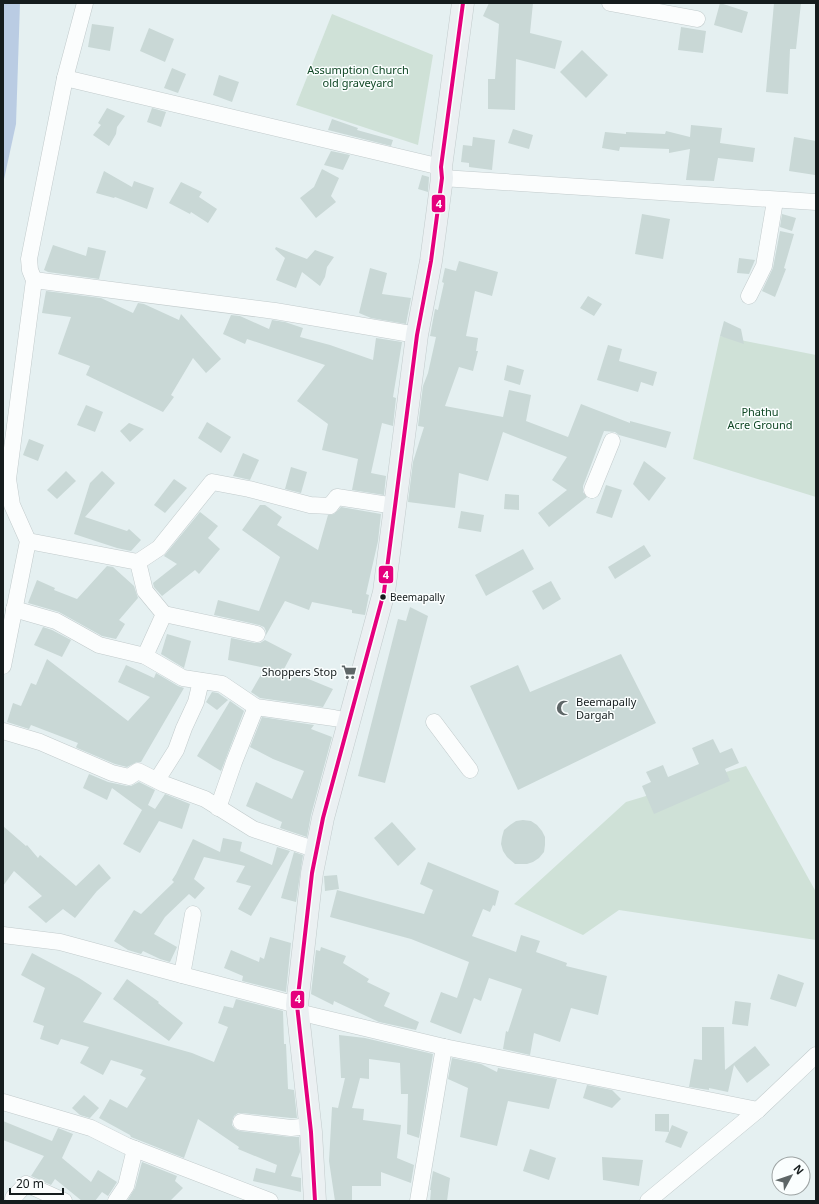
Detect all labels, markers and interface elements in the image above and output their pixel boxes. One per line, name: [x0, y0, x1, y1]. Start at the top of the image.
park label: Assumption Church old graveyard: [307, 62, 409, 90]
line badge: 4: [431, 194, 446, 213]
text: 4: [436, 196, 443, 211]
park label: Phathu Acre Ground: [727, 404, 793, 432]
line badge: 4: [378, 565, 394, 584]
text: 4: [383, 567, 390, 582]
place label: Beemapally: [390, 590, 446, 604]
marker: Beemapally: [378, 592, 388, 602]
supermarket icon: Shoppers Stop: [340, 663, 358, 681]
place label: Shoppers Stop: [262, 664, 337, 679]
place label: Beemapally Dargah: [576, 694, 637, 722]
mosque icon: Beemapally Dargah: [555, 699, 573, 717]
line badge: 4: [290, 990, 305, 1009]
text: 4: [295, 991, 302, 1006]
north arrow: [771, 1156, 811, 1196]
text: N: [790, 1161, 808, 1178]
scale bar: [10, 1170, 63, 1196]
text: 20 m: [16, 1175, 44, 1192]

